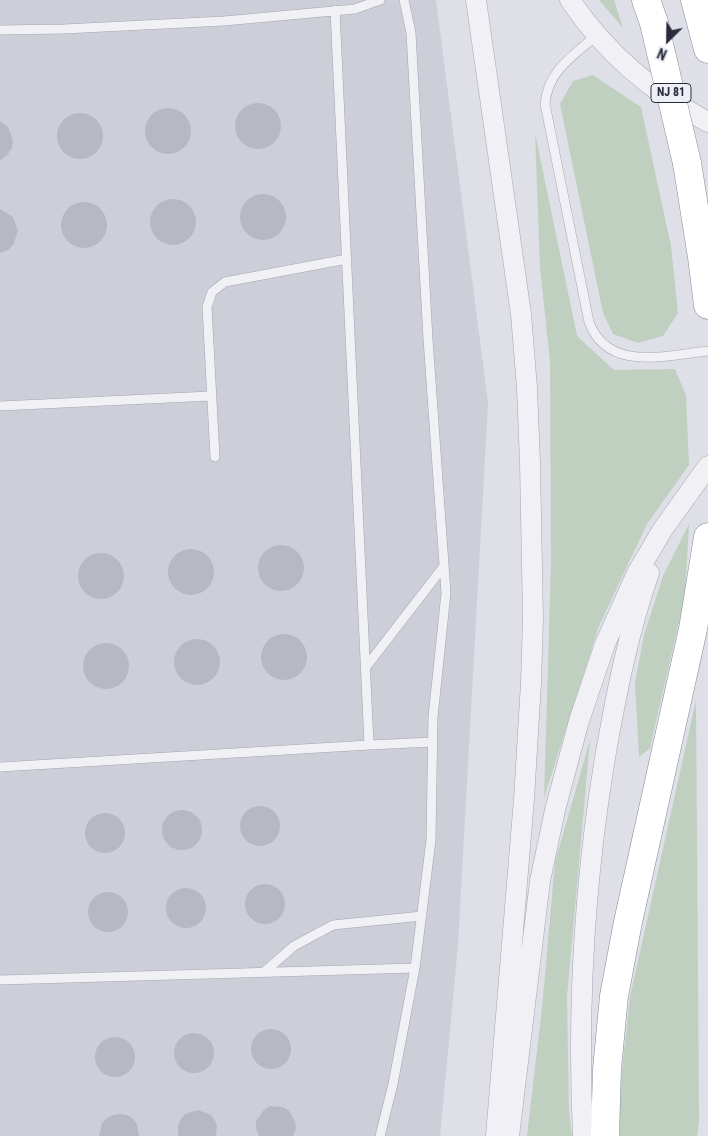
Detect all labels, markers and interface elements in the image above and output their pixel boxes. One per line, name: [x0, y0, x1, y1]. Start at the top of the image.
north arrow: [643, 15, 693, 65]
text: N: [655, 45, 669, 63]
road number: NJ 81: [651, 84, 691, 102]

